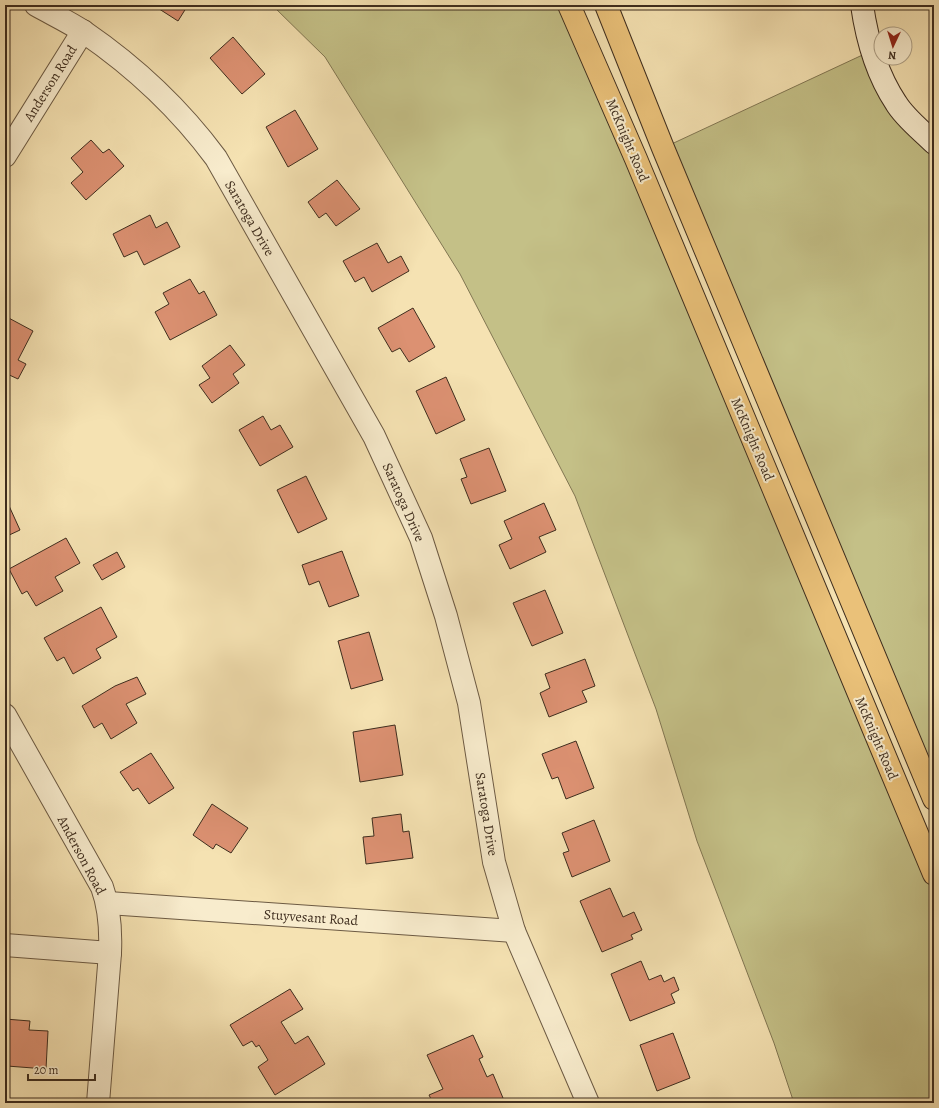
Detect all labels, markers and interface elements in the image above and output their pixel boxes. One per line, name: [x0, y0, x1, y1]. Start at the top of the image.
north arrow: [873, 26, 913, 66]
street label: Anderson Road: [19, 41, 82, 126]
text: N: [888, 48, 897, 63]
street label: McKnight Road: [601, 96, 654, 185]
street label: Saratoga Drive: [220, 177, 279, 260]
street label: McKnight Road: [726, 395, 779, 484]
street label: Saratoga Drive: [378, 460, 429, 545]
street label: McKnight Road: [850, 694, 903, 783]
street label: Saratoga Drive: [471, 771, 503, 857]
street label: Anderson Road: [52, 812, 111, 898]
street label: Stuyvesant Road: [263, 905, 359, 930]
scale bar: [28, 1056, 95, 1082]
text: 20 m: [34, 1062, 58, 1078]

